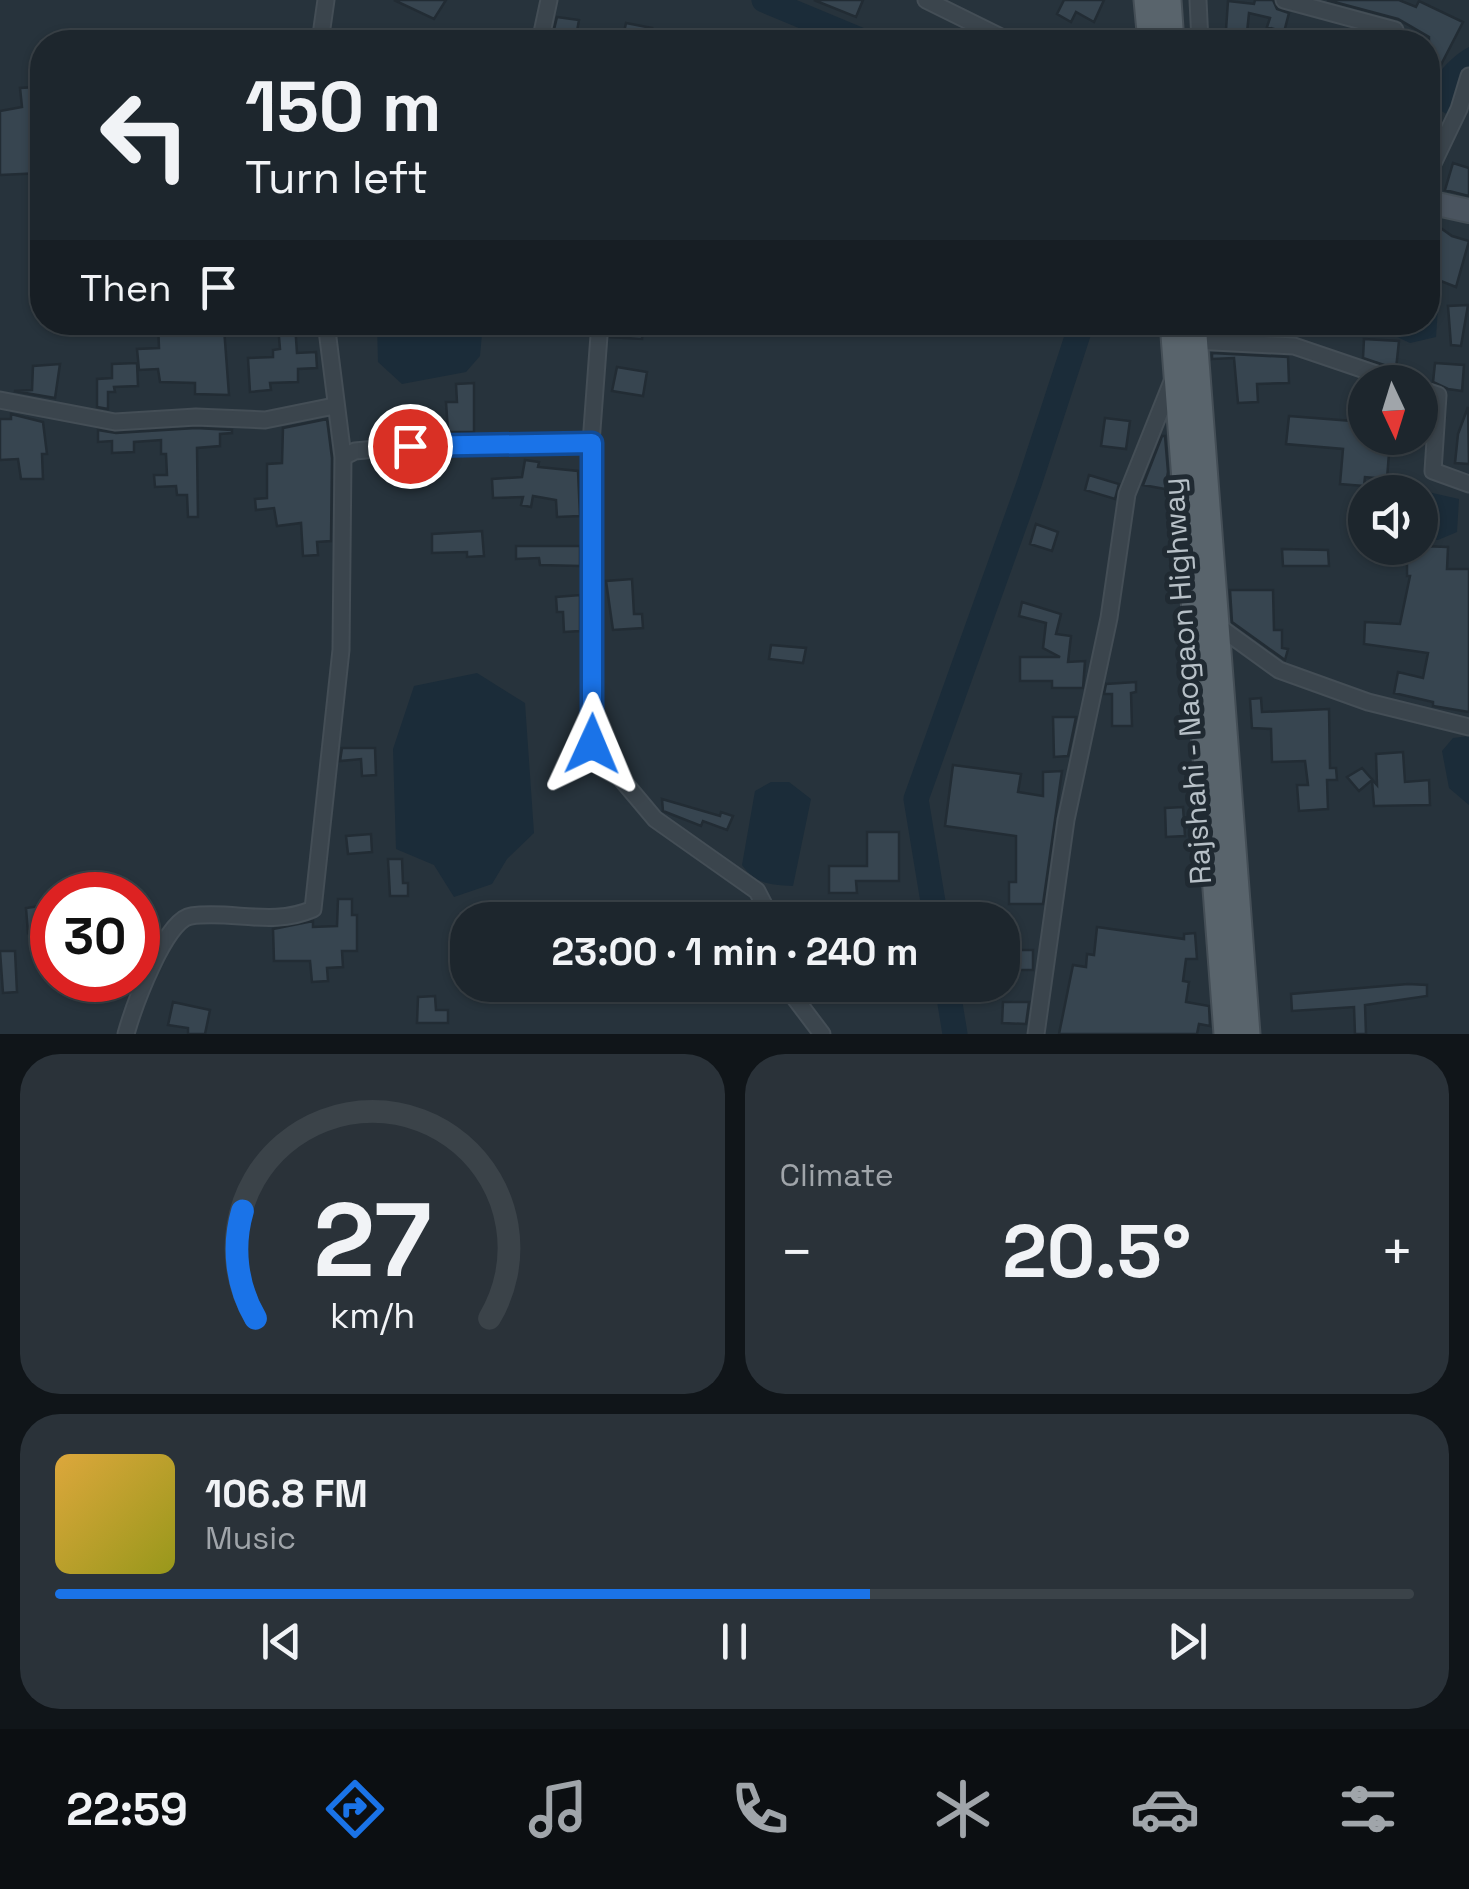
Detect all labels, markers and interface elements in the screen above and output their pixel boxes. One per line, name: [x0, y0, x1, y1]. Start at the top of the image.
text: 150 m: [245, 62, 442, 151]
icon: left: [80, 70, 210, 200]
text: Turn left: [245, 149, 428, 206]
icon: arrive: [191, 260, 246, 315]
text: Then: [80, 264, 171, 312]
north arrow: [1348, 365, 1438, 455]
map controls: [1348, 365, 1438, 565]
pin: [368, 404, 453, 489]
icon: arrive: [383, 419, 438, 474]
button: sound: [1348, 475, 1438, 565]
street label: Rajshahi - Naogaon Highway: [1153, 476, 1220, 886]
position arrow: [540, 692, 644, 796]
speed limit sign: 30: [30, 872, 160, 1002]
text: 23:00 · 1 min · 240 m: [551, 928, 919, 976]
text: Climate: [780, 1155, 894, 1195]
text: 27: [313, 1174, 431, 1306]
text: 20.5°: [1002, 1203, 1191, 1299]
text: −: [780, 1217, 814, 1287]
text: +: [1380, 1217, 1414, 1287]
text: km/h: [330, 1293, 415, 1338]
text: 106.8 FM: [205, 1470, 368, 1518]
text: Music: [205, 1518, 296, 1558]
icon: previous: [254, 1614, 309, 1669]
icon: pause: [707, 1614, 762, 1669]
icon: next: [1160, 1614, 1215, 1669]
icon: directions: [320, 1774, 390, 1844]
icon: music: [523, 1774, 593, 1844]
icon: phone: [725, 1774, 795, 1844]
icon: climate: [928, 1774, 998, 1844]
icon: car: [1130, 1774, 1200, 1844]
icon: filters: [1333, 1774, 1403, 1844]
text: 22:59: [66, 1781, 188, 1838]

